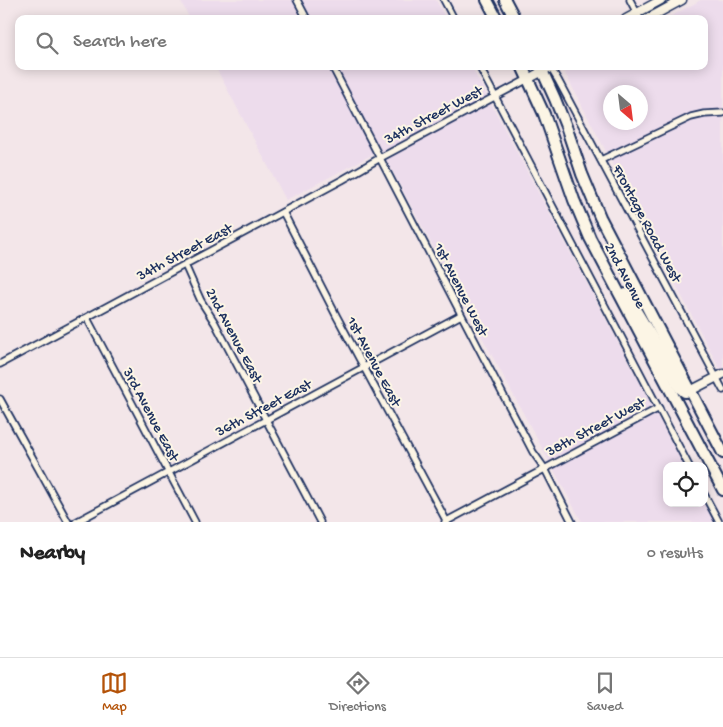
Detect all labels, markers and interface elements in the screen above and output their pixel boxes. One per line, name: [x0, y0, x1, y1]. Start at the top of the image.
search box: [15, 15, 708, 70]
icon: search: [33, 29, 61, 57]
text: Search here: [73, 31, 167, 54]
street label: 34th Street West: [381, 82, 488, 150]
north arrow: [603, 85, 648, 130]
street label: Frontage Road West: [607, 161, 686, 287]
street label: 34th Street East: [133, 219, 237, 286]
street label: 1st Avenue West: [429, 239, 492, 341]
street label: 2nd Avenue: [599, 240, 649, 312]
street label: 2nd Avenue East: [201, 285, 267, 388]
street label: 1st Avenue East: [342, 313, 405, 412]
street label: 3rd Avenue East: [118, 364, 183, 466]
street label: 36th Street East: [212, 375, 317, 442]
street label: 38th Street West: [543, 393, 650, 462]
map controls: [663, 462, 708, 507]
button: locate: [663, 462, 708, 507]
text: Nearby: [20, 542, 85, 567]
text: 0 results: [647, 545, 703, 564]
tab: Map: [100, 669, 128, 716]
tab: Directions: [329, 669, 386, 716]
tab: Saved: [587, 669, 623, 716]

